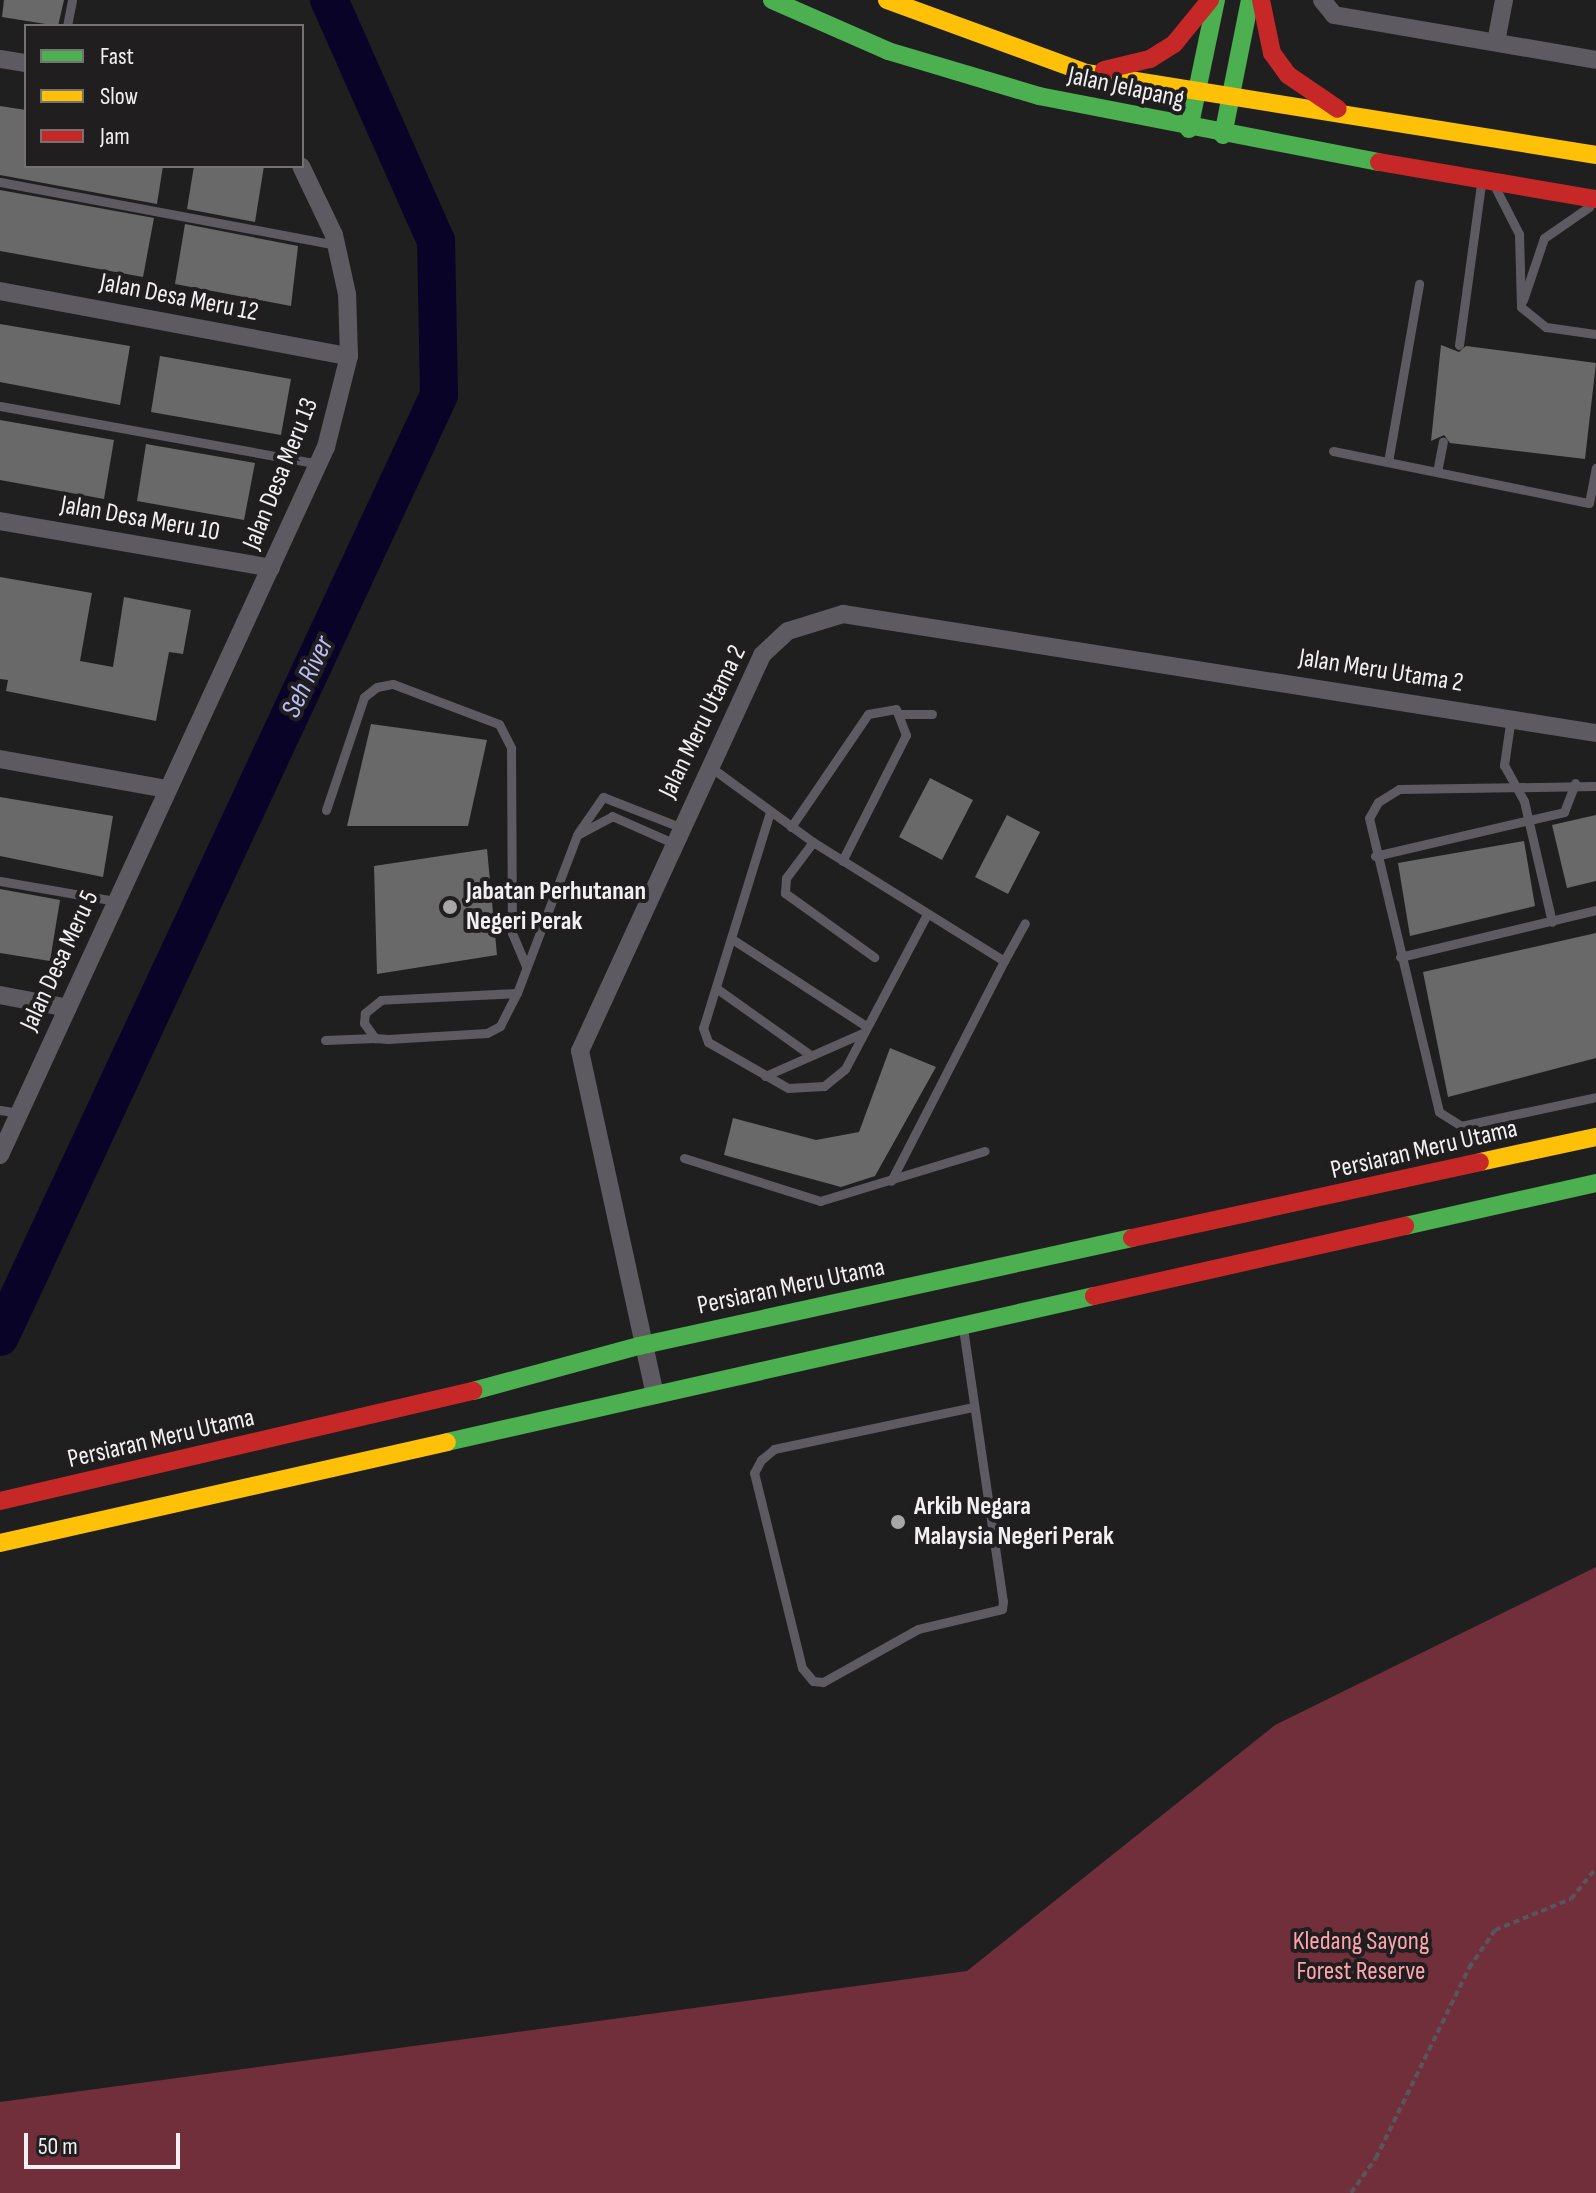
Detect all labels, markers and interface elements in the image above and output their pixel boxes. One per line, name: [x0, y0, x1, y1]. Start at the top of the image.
legend: [24, 24, 304, 168]
text: Fast: [100, 42, 134, 71]
street label: Jalan Jelapang: [1065, 60, 1187, 116]
text: Slow: [100, 82, 138, 111]
text: Jam: [100, 122, 130, 151]
street label: Jalan Desa Meru 12: [97, 267, 261, 329]
street label: Jalan Desa Meru 13: [236, 394, 326, 554]
street label: Jalan Desa Meru 10: [58, 490, 222, 548]
water label: Seh River: [275, 631, 341, 723]
street label: Jalan Meru Utama 2: [653, 641, 753, 803]
street label: Jalan Meru Utama 2: [1297, 643, 1465, 699]
place label: Jabatan Perhutanan Negeri Perak: [466, 876, 646, 938]
street label: Jalan Desa Meru 5: [14, 886, 106, 1036]
marker: Jabatan Perhutanan Negeri Perak: [441, 898, 459, 916]
street label: Persiaran Meru Utama: [1328, 1113, 1520, 1187]
street label: Persiaran Meru Utama: [694, 1252, 888, 1322]
street label: Persiaran Meru Utama: [65, 1402, 257, 1476]
place label: Arkib Negara Malaysia Negeri Perak: [914, 1491, 1114, 1552]
marker: Arkib Negara Malaysia Negeri Perak: [889, 1513, 907, 1531]
park label: Kledang Sayong Forest Reserve: [1293, 1926, 1429, 1988]
scale bar: [28, 2117, 184, 2167]
text: 50 m: [38, 2132, 78, 2161]

